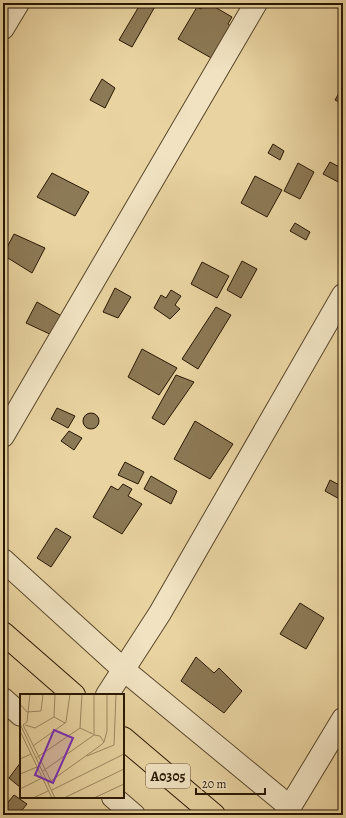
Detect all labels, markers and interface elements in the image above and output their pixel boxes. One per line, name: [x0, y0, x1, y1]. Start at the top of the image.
inset map: [20, 694, 124, 798]
road number: A0305: [146, 764, 190, 788]
scale bar: [196, 770, 265, 796]
text: 20 m: [202, 776, 226, 792]

